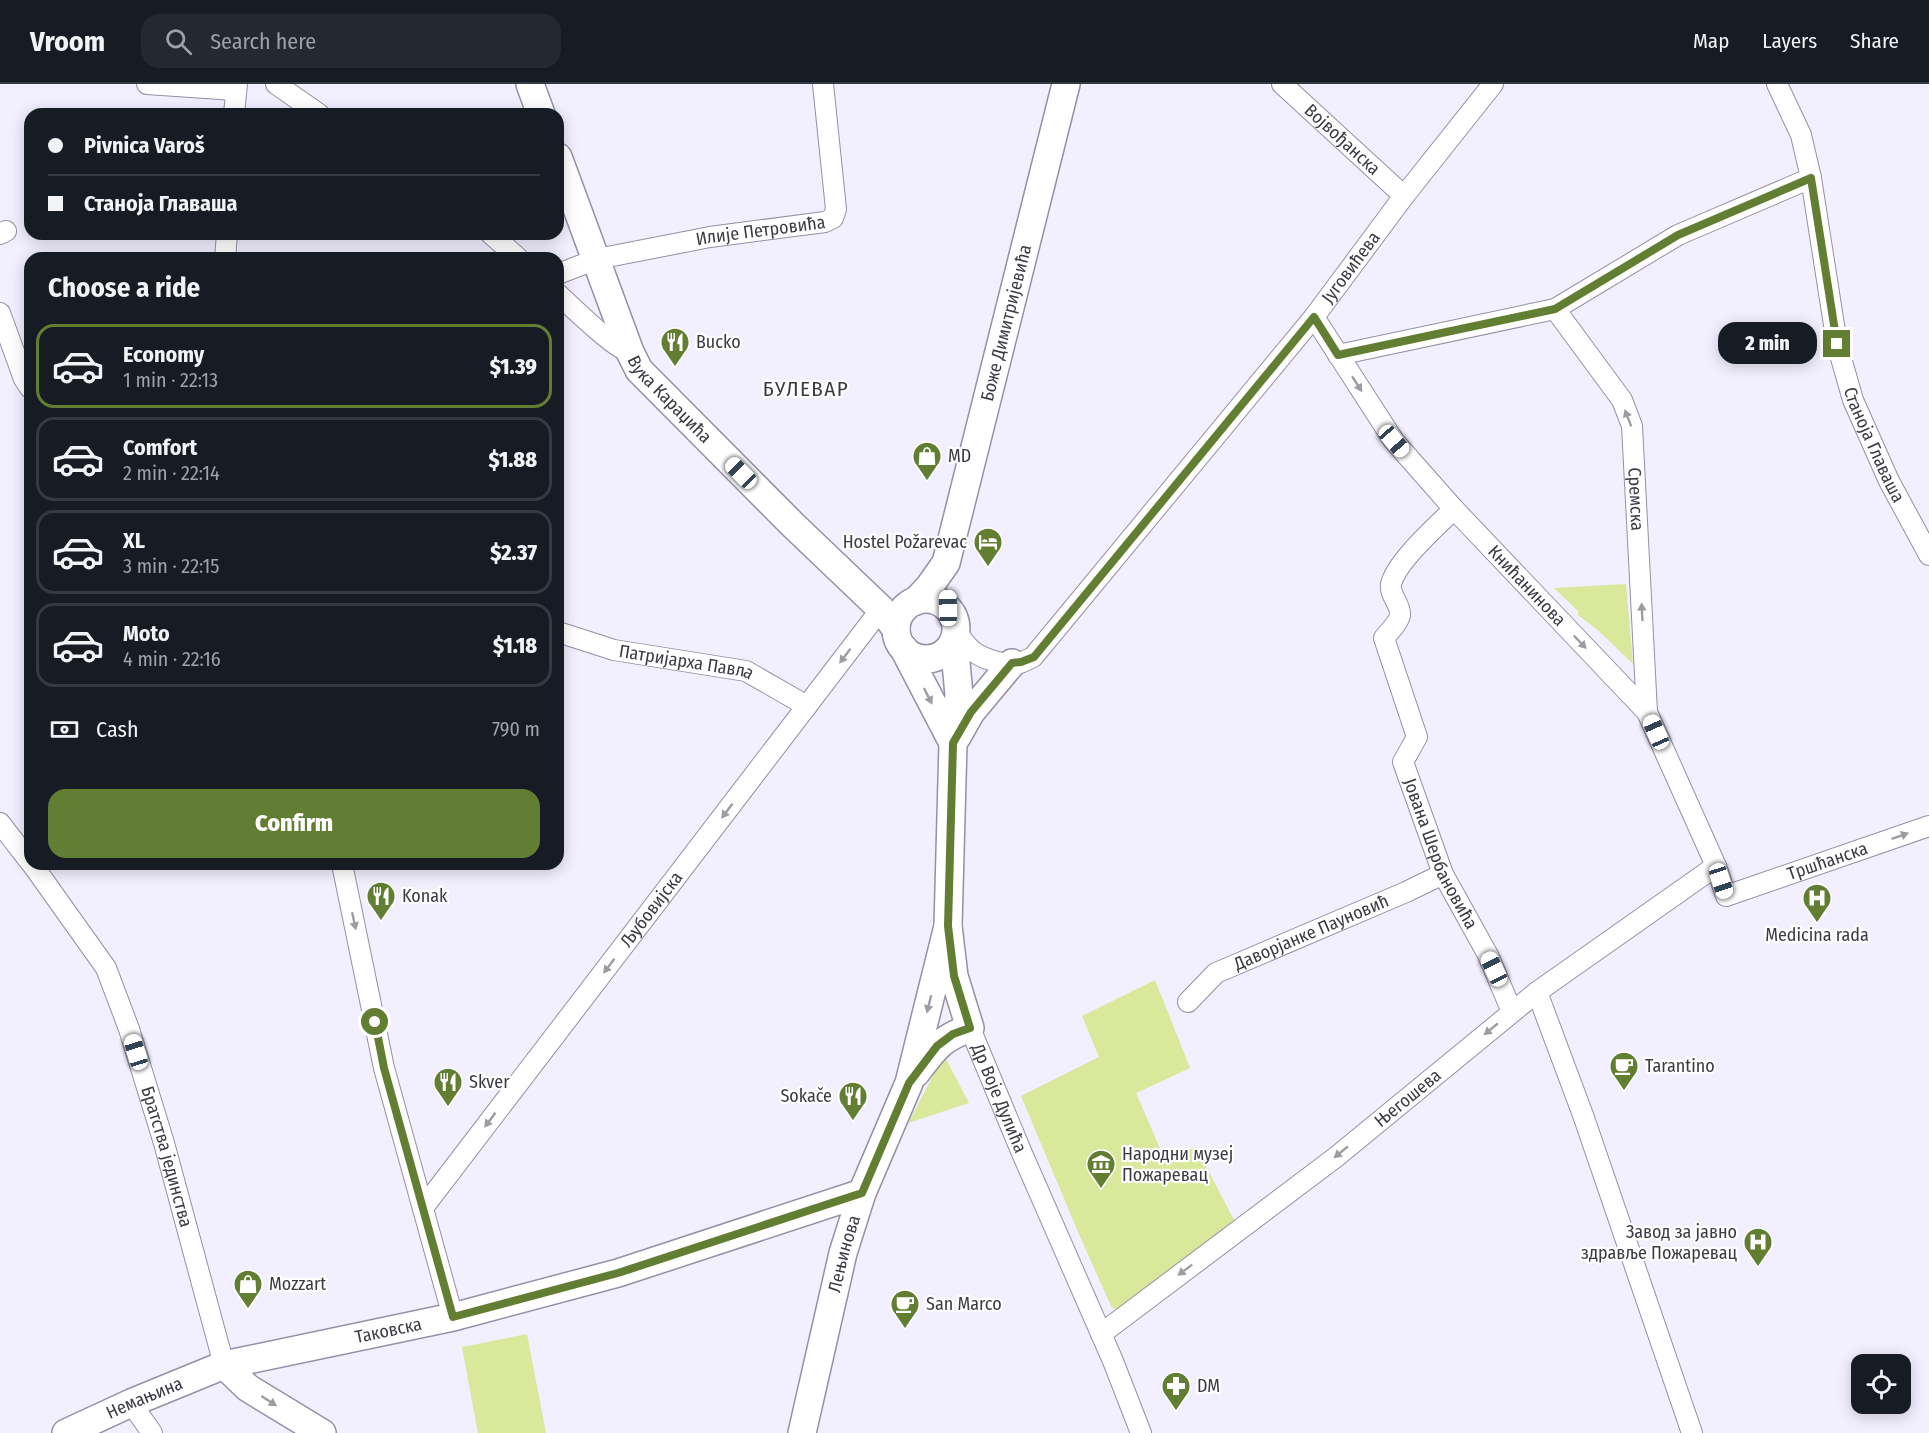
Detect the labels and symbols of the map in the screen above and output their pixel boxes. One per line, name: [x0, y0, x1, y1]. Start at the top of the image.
street label: Војвођанска: [1300, 99, 1385, 180]
street label: Илије Петровића: [694, 211, 827, 250]
street label: Југовићева: [1317, 227, 1385, 308]
street label: Боже Димитријевића: [976, 242, 1036, 404]
callout: 2 min: [1717, 323, 1816, 365]
restaurant icon: Bucko: [659, 326, 691, 368]
route end: [1823, 330, 1850, 357]
place label: Bucko: [696, 331, 741, 353]
street label: Вука Караџића: [623, 352, 716, 448]
district label: БУЛЕВАР: [763, 376, 849, 402]
one-way arrow: [1351, 376, 1363, 392]
street label: Станоја Главаша: [1839, 384, 1910, 506]
one-way arrow: [1623, 409, 1633, 427]
car: [1375, 422, 1413, 460]
shop icon: MD: [911, 440, 943, 482]
place label: MD: [948, 445, 971, 467]
car: [722, 454, 760, 492]
street label: Сремска: [1623, 467, 1648, 531]
hotel icon: Hostel Požarevac: [972, 526, 1004, 568]
place label: Hostel Požarevac: [843, 531, 967, 553]
street label: Книћанинова: [1483, 541, 1571, 631]
car: [939, 590, 957, 626]
one-way arrow: [1637, 603, 1646, 622]
one-way arrow: [1573, 635, 1587, 649]
street label: Патријарха Павла: [617, 640, 758, 684]
one-way arrow: [840, 648, 852, 663]
one-way arrow: [923, 687, 933, 705]
car: [1640, 712, 1672, 752]
street label: Јована Шербановића: [1399, 775, 1483, 933]
one-way arrow: [721, 802, 733, 818]
one-way arrow: [1891, 830, 1909, 840]
street label: Тршћанска: [1784, 837, 1871, 885]
car: [1707, 861, 1735, 901]
street label: Љубовијска: [615, 867, 687, 952]
restaurant icon: Konak: [365, 880, 397, 922]
hospital icon: Medicina rada: [1801, 882, 1833, 924]
place label: Konak: [402, 885, 448, 907]
street label: Даворјанке Пауновић: [1230, 890, 1392, 975]
one-way arrow: [350, 912, 359, 931]
place label: Medicina rada: [1765, 924, 1869, 946]
car: [1478, 949, 1510, 989]
one-way arrow: [603, 958, 615, 973]
one-way arrow: [924, 995, 934, 1013]
route start: [361, 1008, 388, 1035]
one-way arrow: [1484, 1022, 1499, 1035]
car: [122, 1032, 150, 1072]
street label: Др Воје Дулића: [966, 1040, 1032, 1156]
cafe icon: Tarantino: [1608, 1050, 1640, 1092]
place label: Tarantino: [1645, 1055, 1715, 1077]
street label: Његошева: [1370, 1064, 1446, 1132]
restaurant icon: Skver: [432, 1066, 464, 1108]
place label: Skver: [469, 1071, 510, 1093]
restaurant icon: Sokače: [837, 1080, 869, 1122]
street label: Братства јединства: [136, 1084, 197, 1230]
place label: Sokače: [780, 1085, 832, 1107]
one-way arrow: [484, 1112, 496, 1128]
place label: Народни музеј Пожаревац: [1122, 1143, 1233, 1186]
one-way arrow: [1333, 1146, 1348, 1158]
museum icon: Народни музеј Пожаревац: [1085, 1148, 1117, 1190]
street label: Лењинова: [823, 1212, 865, 1295]
place label: Завод за јавно здравље Пожаревац: [1581, 1221, 1737, 1264]
hospital icon: Завод за јавно здравље Пожаревац: [1742, 1226, 1774, 1268]
one-way arrow: [1178, 1264, 1193, 1276]
shop icon: Mozzart: [232, 1268, 264, 1310]
place label: Mozzart: [269, 1273, 326, 1295]
cafe icon: San Marco: [889, 1288, 921, 1330]
place label: San Marco: [926, 1293, 1002, 1315]
street label: Таковска: [353, 1313, 424, 1348]
pharmacy icon: DM: [1160, 1370, 1192, 1412]
street label: Немањина: [103, 1372, 186, 1424]
place label: DM: [1197, 1375, 1220, 1397]
one-way arrow: [261, 1396, 277, 1407]

